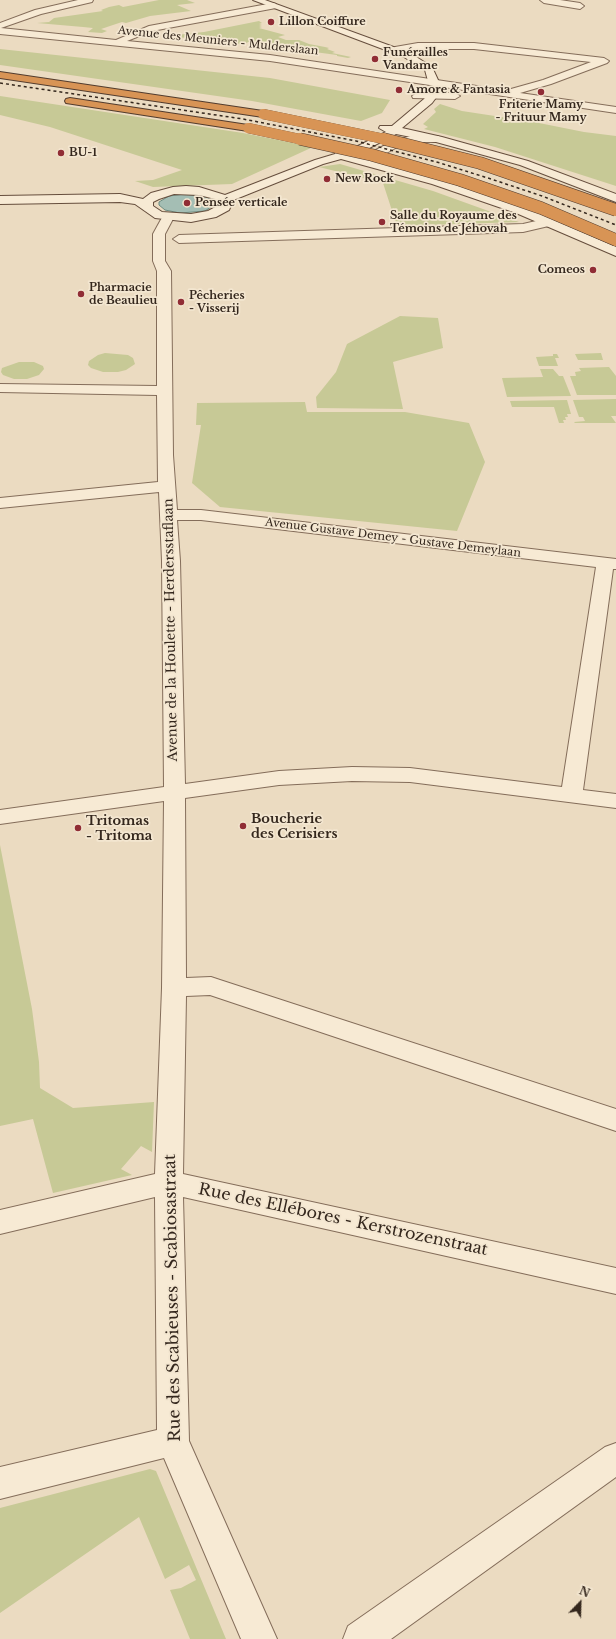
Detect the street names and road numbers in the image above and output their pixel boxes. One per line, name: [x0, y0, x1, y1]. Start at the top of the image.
street label: Avenue des Meuniers - Mulderslaan: [117, 24, 319, 58]
street label: Avenue de la Houlette - Herdersstaflaan: [161, 498, 181, 762]
street label: Avenue Gustave Demey - Gustave Demeylaan: [264, 516, 522, 560]
street label: Rue des Scabieuses - Scabiosastraat: [161, 1154, 185, 1442]
street label: Rue des Ellébores - Kerstrozenstraat: [197, 1180, 489, 1260]

